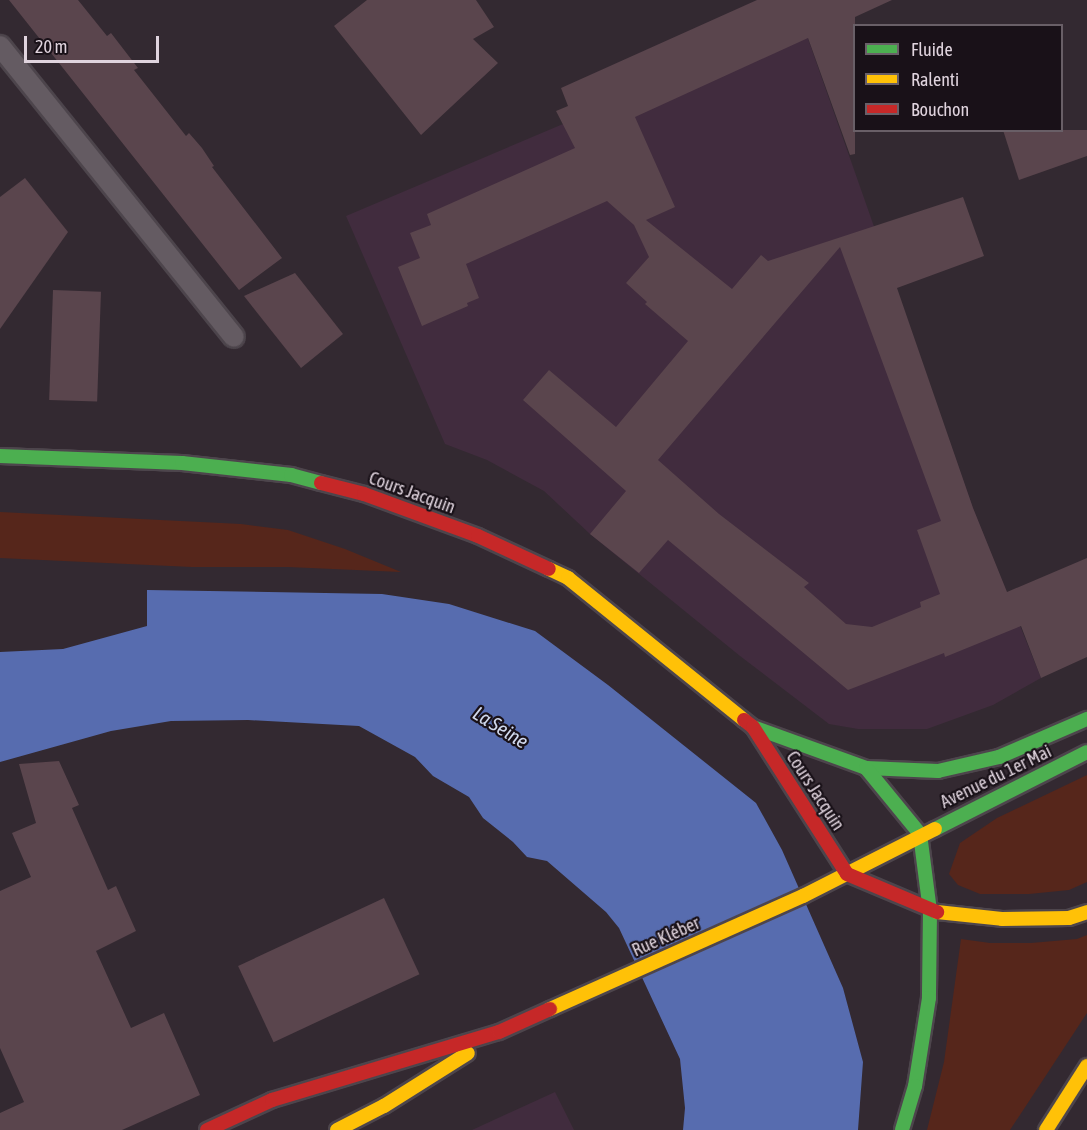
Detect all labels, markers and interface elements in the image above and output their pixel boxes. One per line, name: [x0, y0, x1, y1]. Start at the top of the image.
scale bar: [27, 24, 162, 62]
legend: [853, 24, 1063, 132]
text: 20 m: [35, 36, 67, 57]
text: Fluide: [911, 39, 953, 60]
text: Ralenti: [911, 69, 959, 90]
text: Bouchon: [911, 99, 969, 120]
street label: Cours Jacquin: [366, 467, 458, 519]
water label: La Seine: [469, 701, 533, 753]
street label: Avenue du 1er Mai: [937, 741, 1055, 813]
street label: Cours Jacquin: [781, 747, 849, 835]
street label: Rue Kléber: [629, 913, 703, 961]

